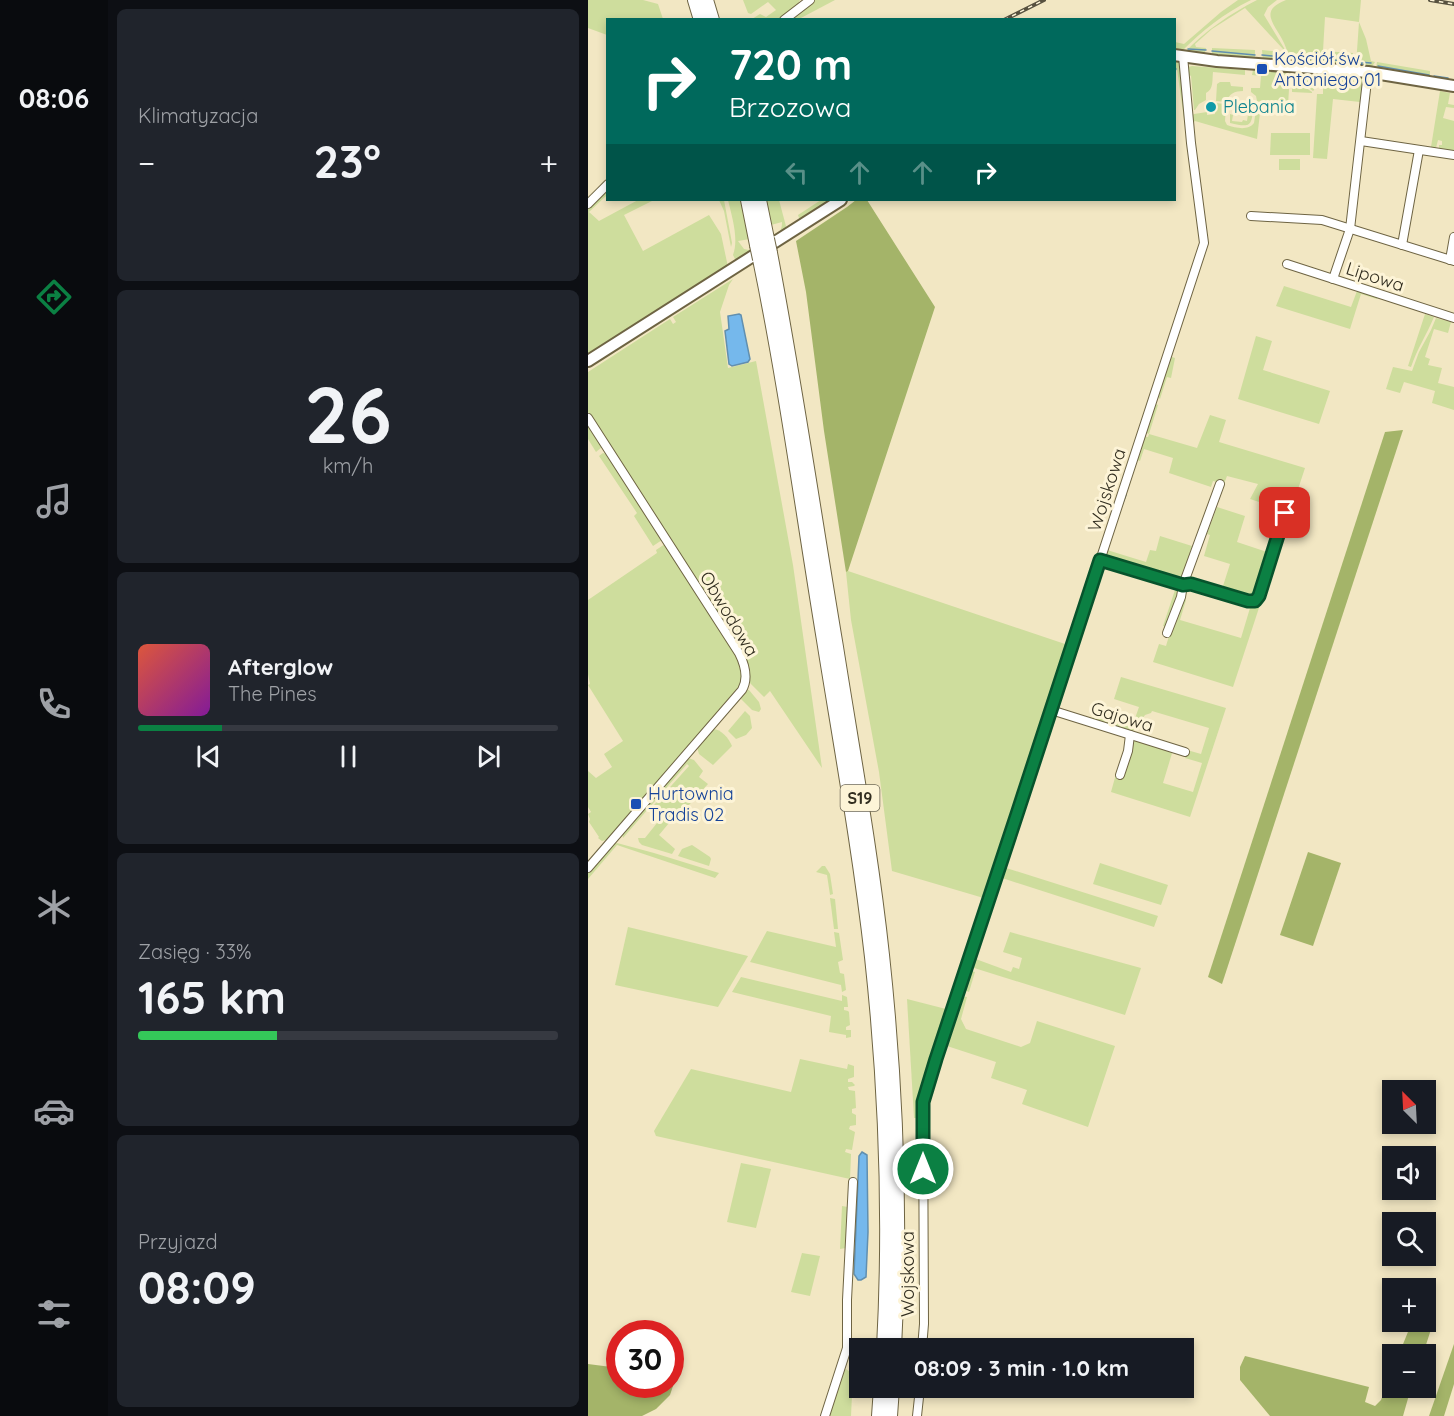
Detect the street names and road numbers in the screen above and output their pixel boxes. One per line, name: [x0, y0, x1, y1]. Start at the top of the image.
street label: Lipowa: [1343, 256, 1407, 297]
street label: Wojskowa: [1082, 445, 1131, 534]
street label: Obwodowa: [695, 567, 764, 661]
street label: Gajowa: [1088, 696, 1156, 737]
road number: S19: [840, 785, 880, 811]
street label: Wojskowa: [896, 1231, 919, 1317]

